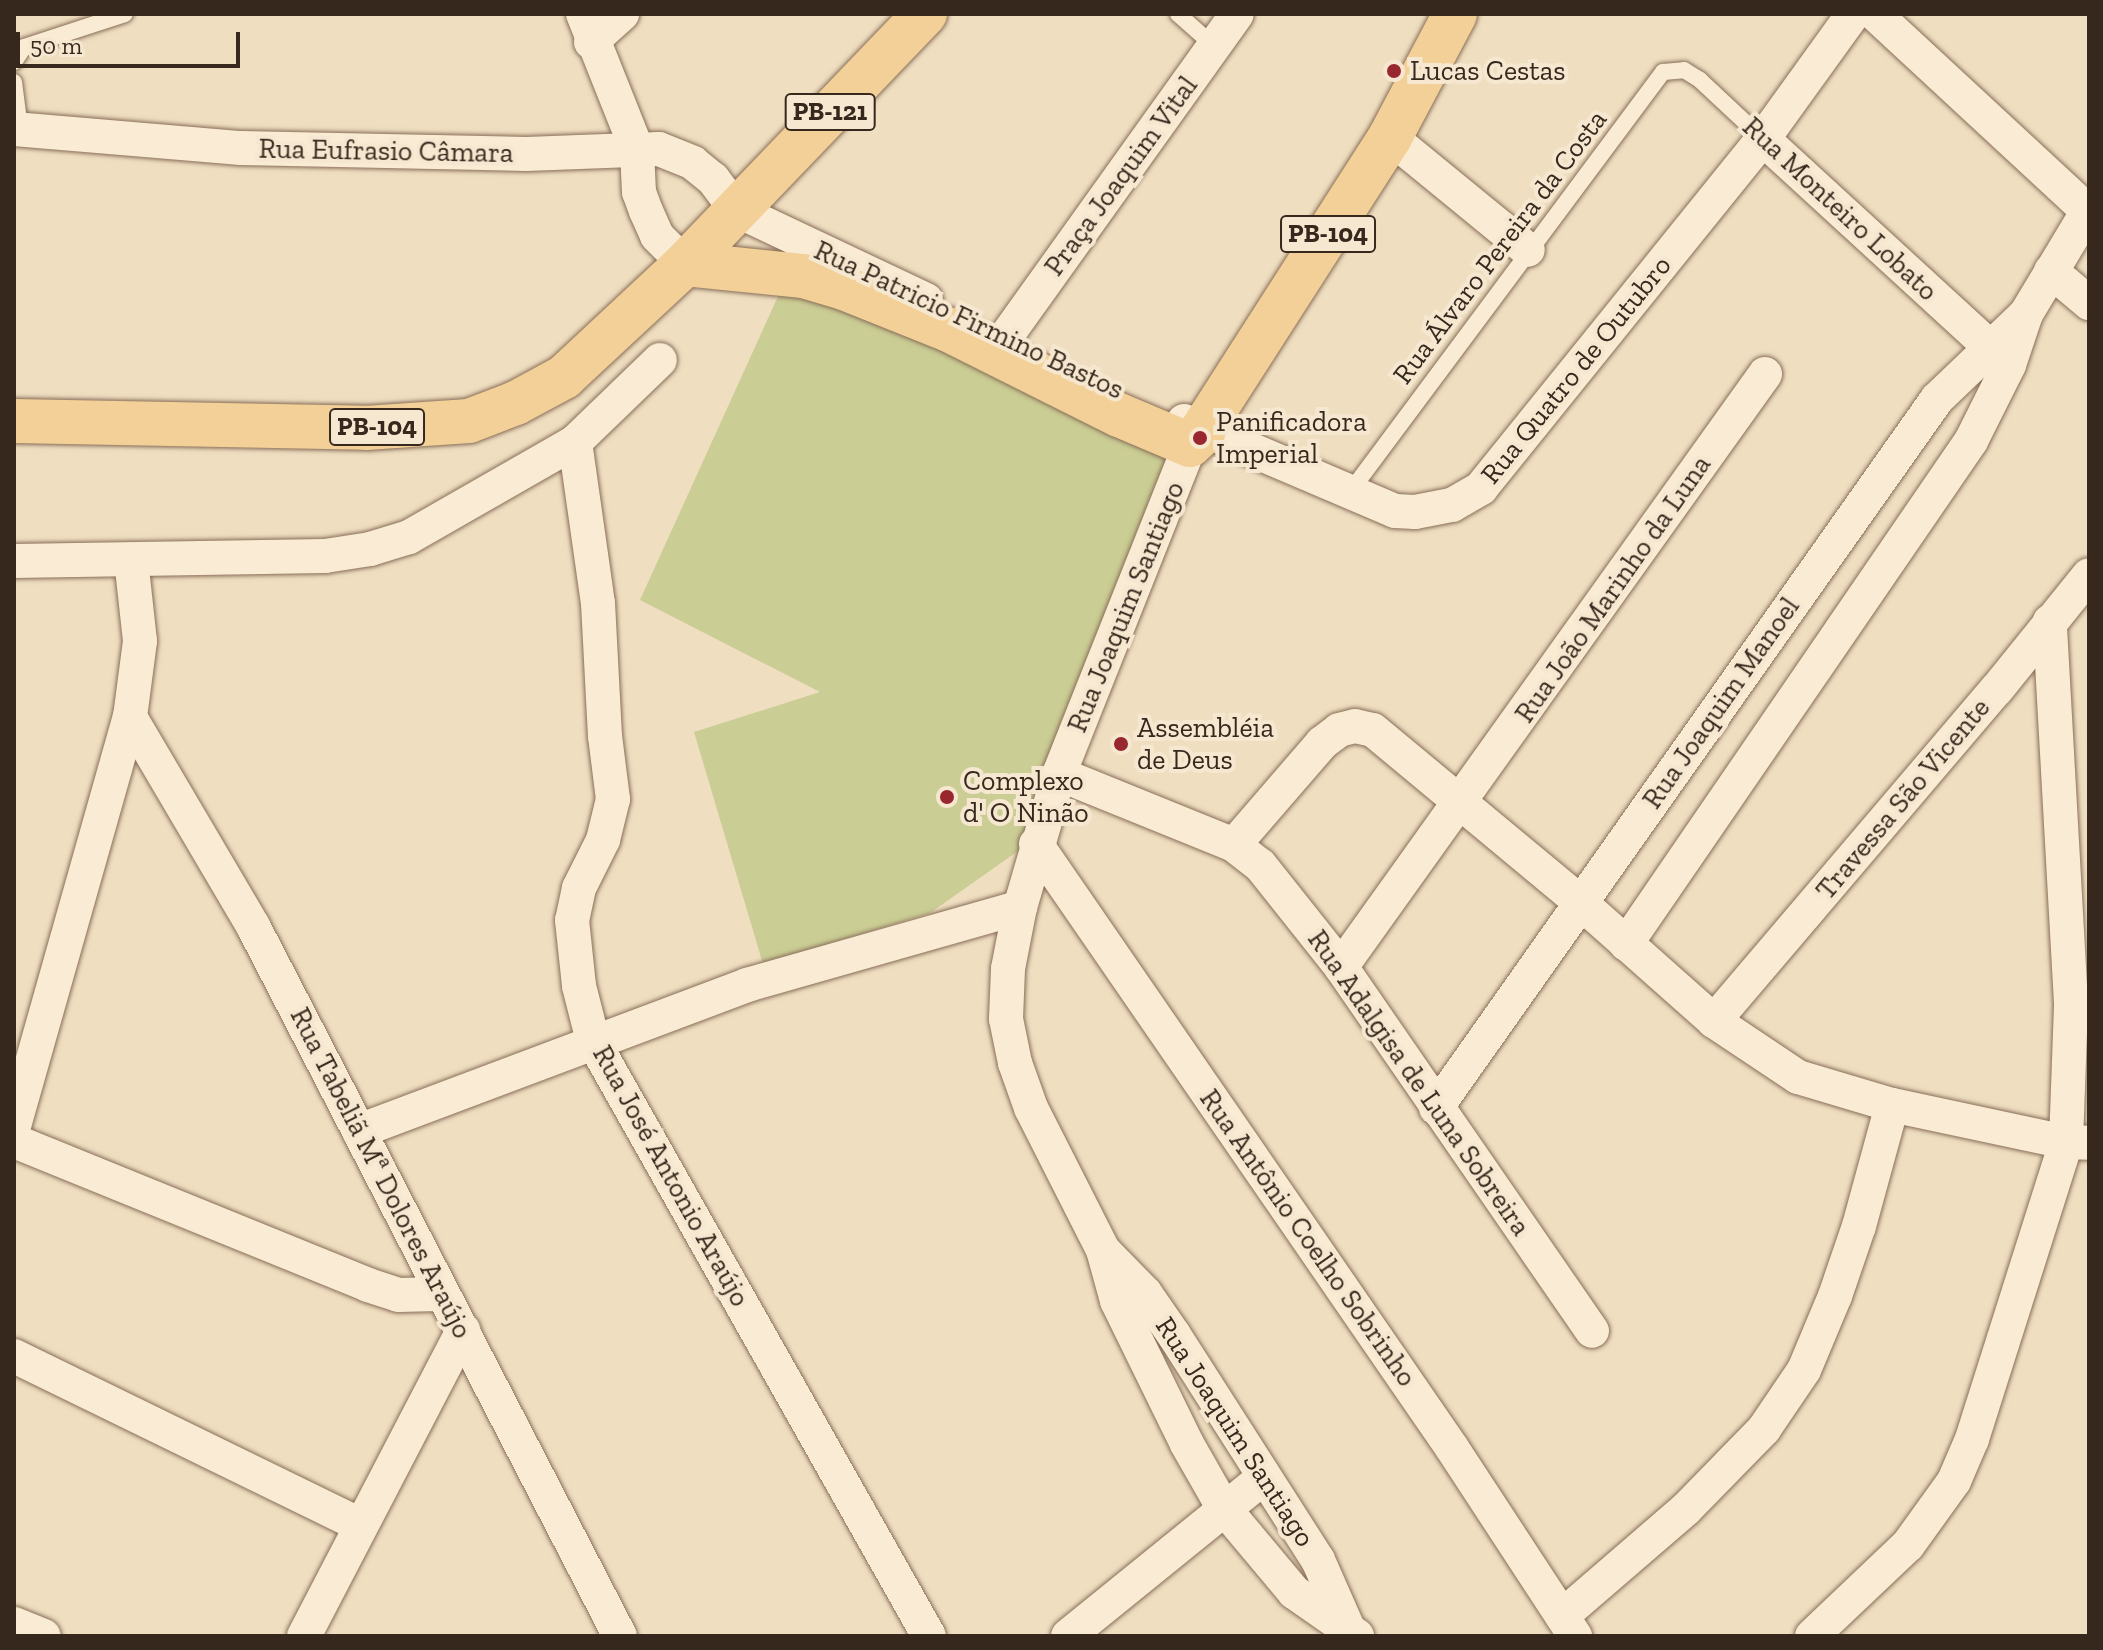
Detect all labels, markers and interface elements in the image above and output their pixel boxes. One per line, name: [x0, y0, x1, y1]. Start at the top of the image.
scale bar: [20, 16, 244, 66]
text: 50 m: [30, 31, 82, 60]
place label: Lucas Cestas: [1410, 54, 1566, 88]
marker: Lucas Cestas: [1385, 62, 1403, 80]
street label: Praça Joaquim Vital: [1037, 69, 1205, 283]
road number: PB-121: [784, 90, 876, 134]
street label: Rua Álvaro Pereira da Costa: [1386, 103, 1614, 391]
street label: Rua Monteiro Lobato: [1736, 110, 1944, 308]
street label: Rua Eufrasio Câmara: [258, 132, 514, 170]
road number: PB-104: [1280, 212, 1376, 256]
street label: Rua Patricio Firmino Bastos: [809, 233, 1129, 407]
street label: Rua Quatro de Outubro: [1474, 249, 1678, 491]
road number: PB-104: [329, 405, 425, 449]
place label: Panificadora Imperial: [1216, 405, 1367, 471]
marker: Panificadora Imperial: [1191, 429, 1209, 447]
street label: Rua João Marinho da Luna: [1508, 449, 1718, 729]
street label: Rua Joaquim Santiago: [1060, 477, 1192, 737]
street label: Rua Joaquim Manoel: [1635, 591, 1807, 815]
street label: Travessa São Vicente: [1809, 691, 1997, 907]
place label: Assembléia de Deus: [1137, 711, 1274, 777]
marker: Assembléia de Deus: [1112, 735, 1130, 753]
place label: Complexo d' O Ninão: [963, 764, 1089, 830]
marker: Complexo d' O Ninão: [938, 788, 956, 806]
street label: Rua Adalgisa de Luna Sobreira: [1300, 923, 1538, 1243]
street label: Rua Tabeliã Mª Dolores Araújo: [283, 1001, 479, 1345]
street label: Rua José Antonio Araújo: [585, 1039, 757, 1313]
street label: Rua Antônio Coelho Sobrinho: [1192, 1083, 1424, 1393]
street label: Rua Joaquim Santiago: [1148, 1311, 1322, 1553]

